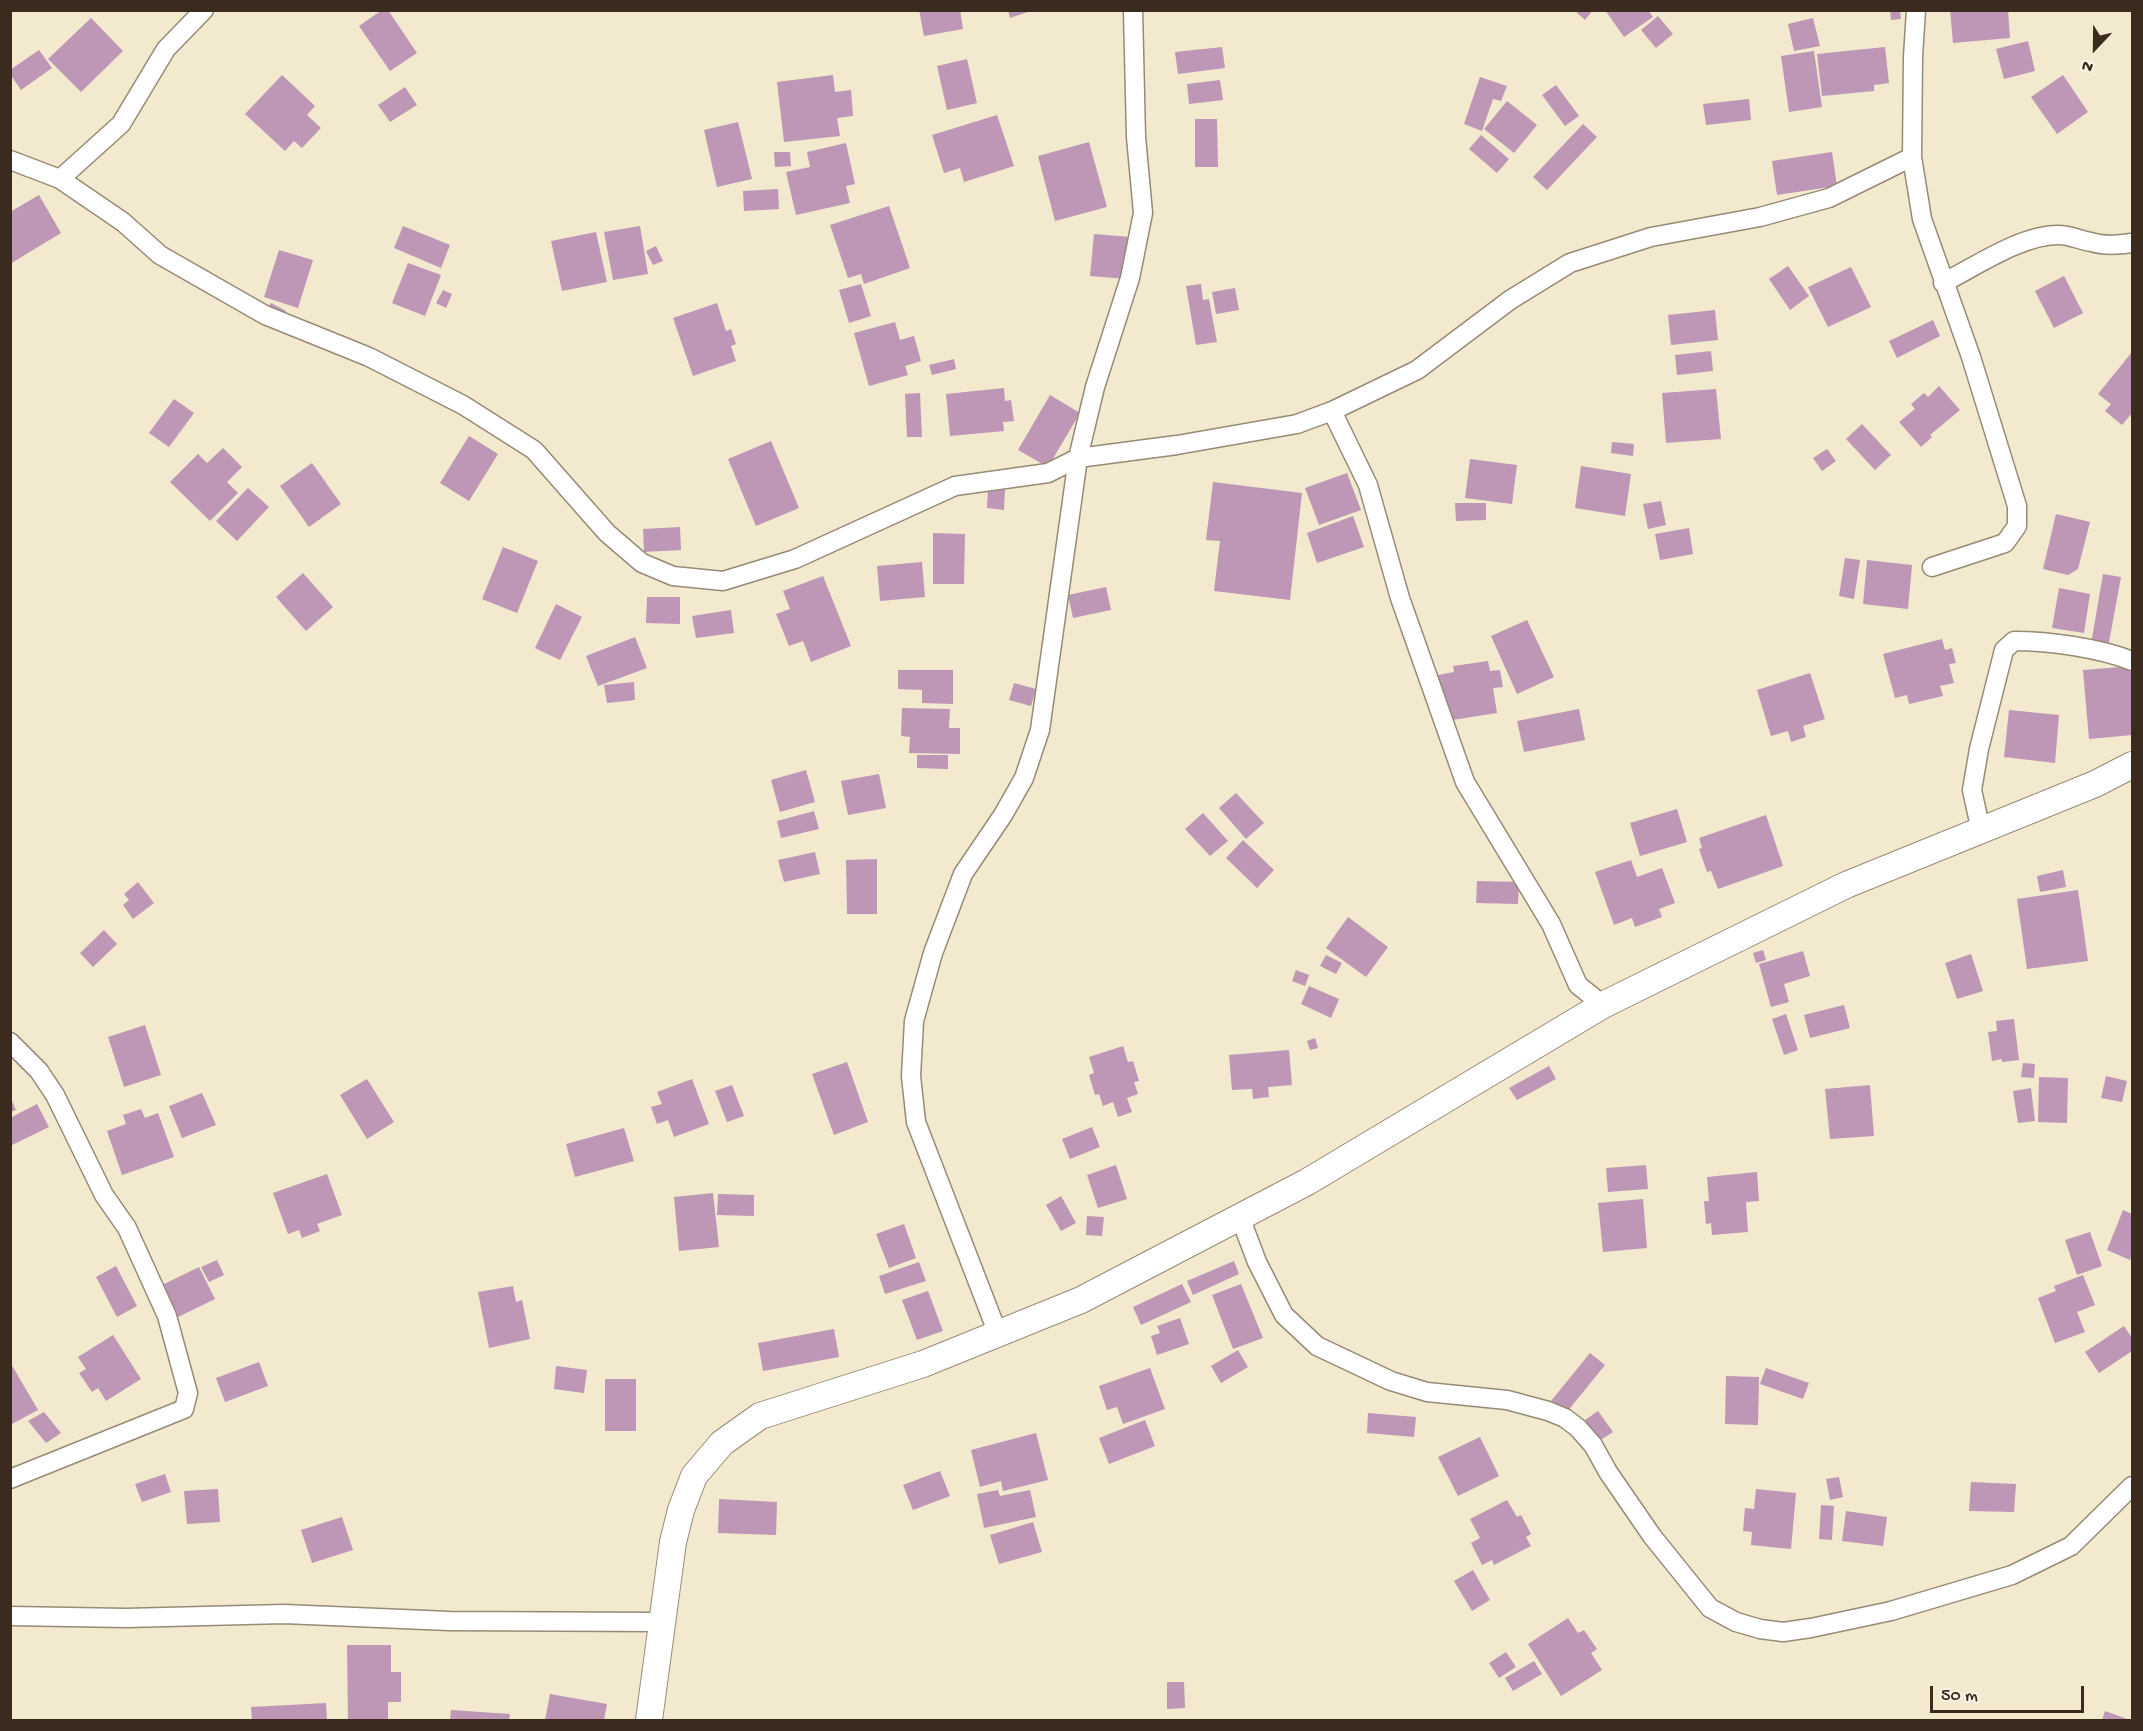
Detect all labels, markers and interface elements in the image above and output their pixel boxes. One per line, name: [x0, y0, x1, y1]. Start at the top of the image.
north arrow: [2065, 18, 2125, 78]
text: N: [2080, 54, 2096, 76]
scale bar: [1933, 1674, 2088, 1712]
text: 50 m: [1941, 1686, 1978, 1707]

